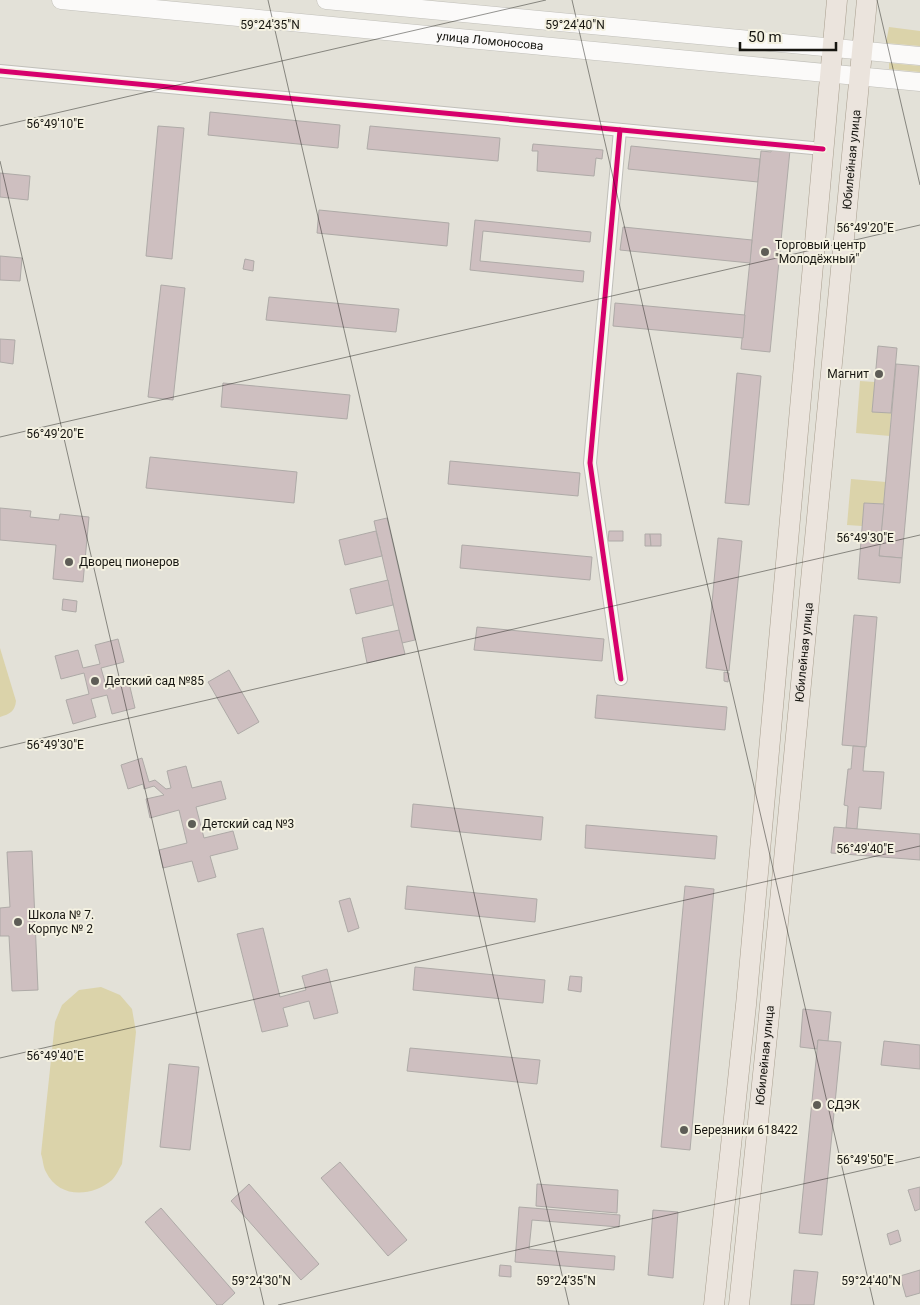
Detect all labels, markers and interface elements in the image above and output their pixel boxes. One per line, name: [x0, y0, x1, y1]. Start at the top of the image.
text: 59°24'35"N: [240, 18, 300, 32]
text: 59°24'40"N: [545, 18, 605, 32]
scale bar: [740, 20, 836, 52]
text: 50 m: [748, 28, 782, 46]
street label: улица Ломоносова: [436, 29, 544, 53]
street label: Юбилейная улица: [840, 109, 863, 210]
text: 56°49'10"E: [26, 117, 84, 131]
text: 56°49'20"E: [836, 221, 894, 235]
place label: Торговый центр "Молодёжный": [775, 238, 866, 266]
marker: Торговый центр "Молодёжный": [759, 246, 771, 258]
place label: Магнит: [827, 367, 869, 381]
marker: Магнит: [873, 368, 885, 380]
text: 56°49'20"E: [26, 427, 84, 441]
text: 56°49'30"E: [836, 531, 894, 545]
place label: Дворец пионеров: [79, 555, 179, 569]
marker: Дворец пионеров: [63, 556, 75, 568]
street label: Юбилейная улица: [792, 602, 816, 703]
place label: Детский сад №85: [105, 674, 204, 688]
marker: Детский сад №85: [89, 675, 101, 687]
text: 56°49'30"E: [26, 738, 84, 752]
place label: Детский сад №3: [202, 817, 294, 831]
marker: Детский сад №3: [186, 818, 198, 830]
text: 56°49'40"E: [836, 842, 894, 856]
place label: Школа № 7. Корпус № 2: [28, 908, 94, 936]
marker: Школа № 7. Корпус № 2: [12, 916, 24, 928]
street label: Юбилейная улица: [753, 1005, 777, 1106]
text: 56°49'40"E: [26, 1049, 84, 1063]
place label: СДЭК: [827, 1098, 860, 1112]
marker: СДЭК: [811, 1099, 823, 1111]
place label: Березники 618422: [694, 1123, 798, 1137]
marker: Березники 618422: [678, 1124, 690, 1136]
text: 56°49'50"E: [836, 1153, 894, 1167]
text: 59°24'30"N: [231, 1274, 291, 1288]
text: 59°24'35"N: [536, 1274, 596, 1288]
text: 59°24'40"N: [841, 1274, 901, 1288]

